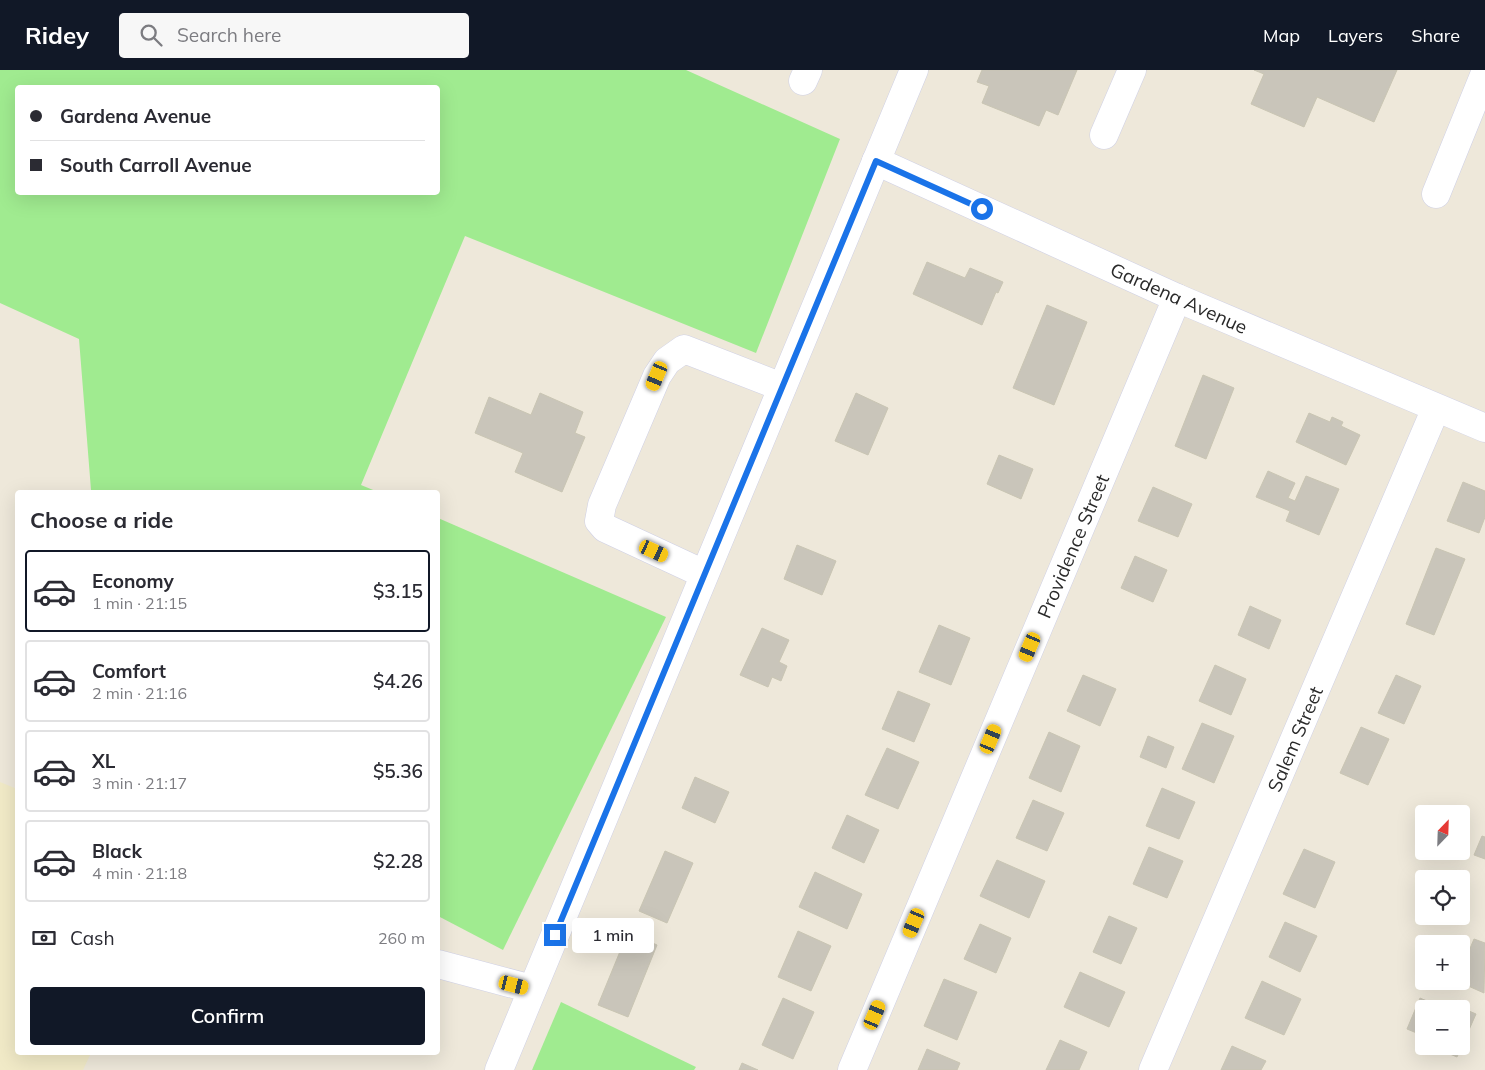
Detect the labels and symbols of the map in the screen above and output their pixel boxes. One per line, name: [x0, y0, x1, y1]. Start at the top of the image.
route start: [971, 198, 993, 220]
street label: Gardena Avenue: [1107, 257, 1251, 339]
car: [644, 359, 669, 393]
street label: Providence Street: [1032, 470, 1114, 622]
car: [637, 538, 670, 564]
car: [1017, 630, 1042, 664]
street label: Salem Street: [1262, 682, 1328, 795]
car: [978, 722, 1003, 756]
north arrow: [1415, 805, 1470, 860]
car: [901, 906, 926, 940]
callout: 1 min: [572, 918, 655, 952]
route end: [544, 924, 566, 946]
car: [497, 974, 530, 996]
car: [862, 998, 887, 1032]

